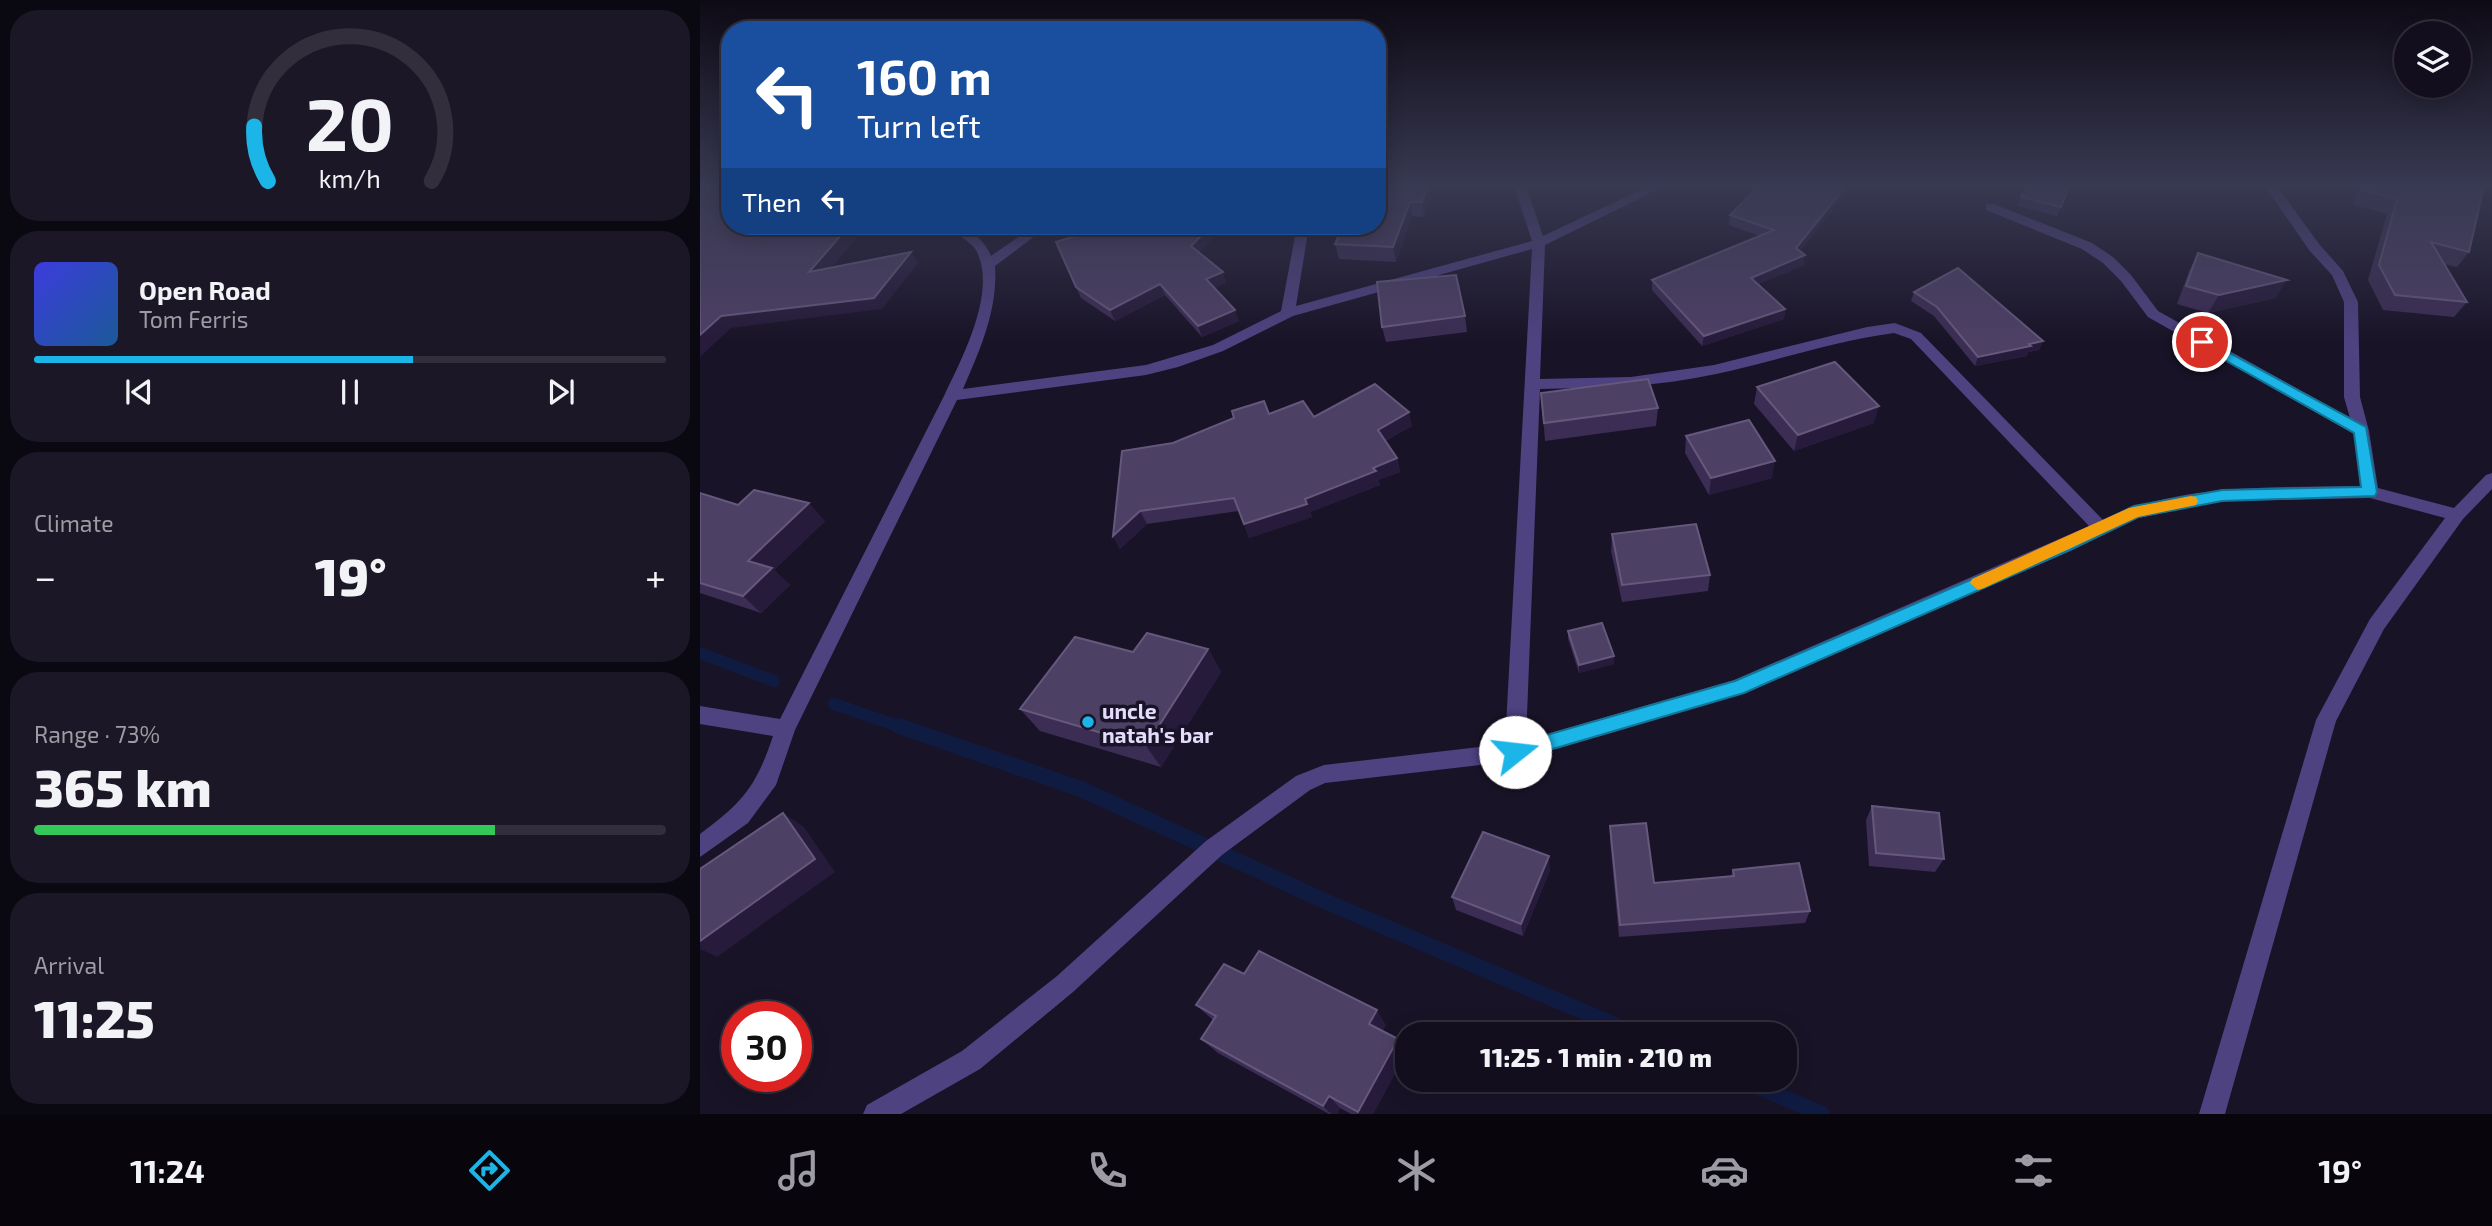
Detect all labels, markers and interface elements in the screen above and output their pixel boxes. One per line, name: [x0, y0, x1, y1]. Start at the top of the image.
map controls: [2394, 21, 2471, 98]
button: layers: [2394, 21, 2471, 98]
text: 160 m: [857, 46, 992, 105]
icon: left: [742, 49, 833, 140]
text: 20: [306, 79, 394, 167]
text: Turn left: [857, 106, 981, 144]
text: km/h: [319, 163, 381, 193]
icon: left: [815, 182, 853, 220]
text: Then: [742, 186, 801, 217]
text: Open Road: [139, 274, 271, 305]
text: Tom Ferris: [139, 305, 248, 333]
pin: [2172, 312, 2232, 372]
icon: arrive: [2183, 323, 2221, 361]
icon: previous: [120, 373, 158, 411]
icon: pause: [331, 373, 369, 411]
icon: next: [542, 373, 580, 411]
text: Climate: [34, 509, 114, 537]
text: 19°: [315, 544, 387, 606]
text: −: [34, 553, 56, 599]
text: +: [645, 553, 666, 599]
place label: uncle natah's bar: [1102, 698, 1213, 747]
marker: uncle natah's bar: [1080, 714, 1096, 730]
position arrow: [1478, 715, 1552, 789]
text: Range · 73%: [34, 720, 160, 748]
text: 365 km: [34, 755, 212, 817]
text: Arrival: [34, 951, 104, 979]
text: 11:25: [34, 986, 155, 1048]
speed limit sign: 30: [721, 1001, 812, 1092]
text: 11:25 · 1 min · 210 m: [1480, 1041, 1712, 1072]
icon: directions: [465, 1146, 514, 1195]
icon: music: [774, 1146, 823, 1195]
icon: phone: [1083, 1146, 1132, 1195]
icon: climate: [1392, 1146, 1441, 1195]
icon: car: [1700, 1146, 1749, 1195]
icon: filters: [2009, 1146, 2058, 1195]
text: 11:24: [130, 1151, 205, 1189]
text: 19°: [2318, 1151, 2362, 1189]

